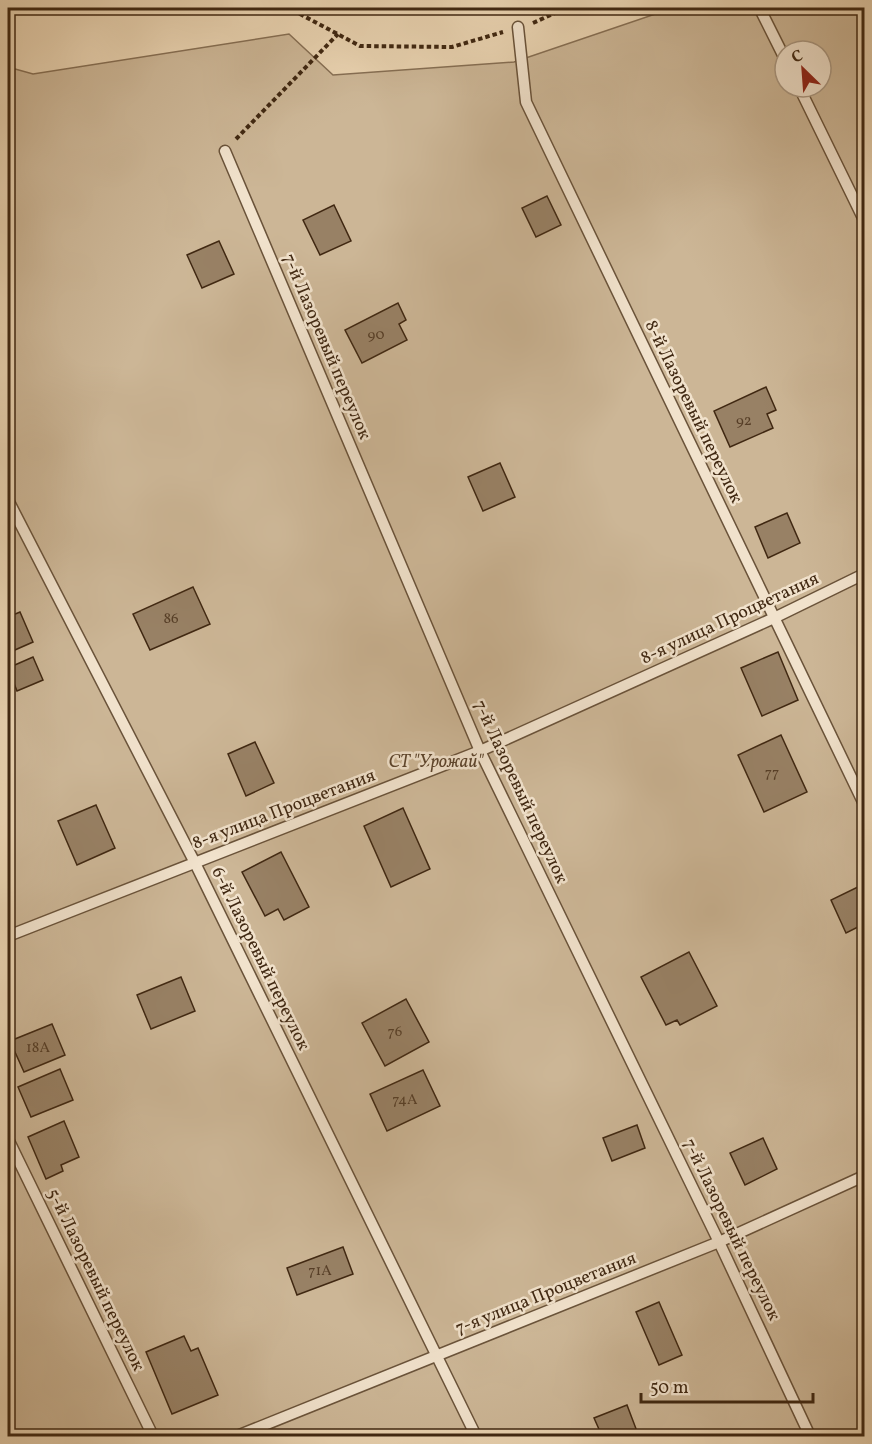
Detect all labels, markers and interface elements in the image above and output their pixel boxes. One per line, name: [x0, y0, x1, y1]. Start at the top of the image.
north arrow: [773, 39, 833, 99]
text: С: [788, 45, 807, 69]
street label: 7-й Лазоревый переулок: [275, 250, 377, 444]
street label: 8-й Лазоревый переулок: [638, 316, 748, 508]
house number: 90: [367, 325, 385, 346]
house number: 92: [736, 411, 752, 432]
street label: 8-я улица Процветания: [637, 567, 823, 671]
house number: 86: [163, 609, 179, 630]
street label: 7-й Лазоревый переулок: [466, 696, 574, 888]
park label: СТ "Урожай": [389, 750, 484, 775]
house number: 77: [765, 763, 779, 784]
street label: 8-я улица Процветания: [189, 764, 379, 856]
street label: 6-й Лазоревый переулок: [205, 863, 316, 1055]
house number: 76: [388, 1022, 402, 1043]
house number: 18А: [26, 1038, 50, 1059]
house number: 74А: [392, 1090, 418, 1111]
street label: 7-й Лазоревый переулок: [676, 1135, 786, 1326]
street label: 5-й Лазоревый переулок: [40, 1184, 150, 1376]
street label: 7-я улица Процветания: [452, 1246, 640, 1342]
house number: 71А: [308, 1261, 332, 1282]
scale bar: [641, 1366, 814, 1404]
text: 50 m: [650, 1376, 689, 1401]

